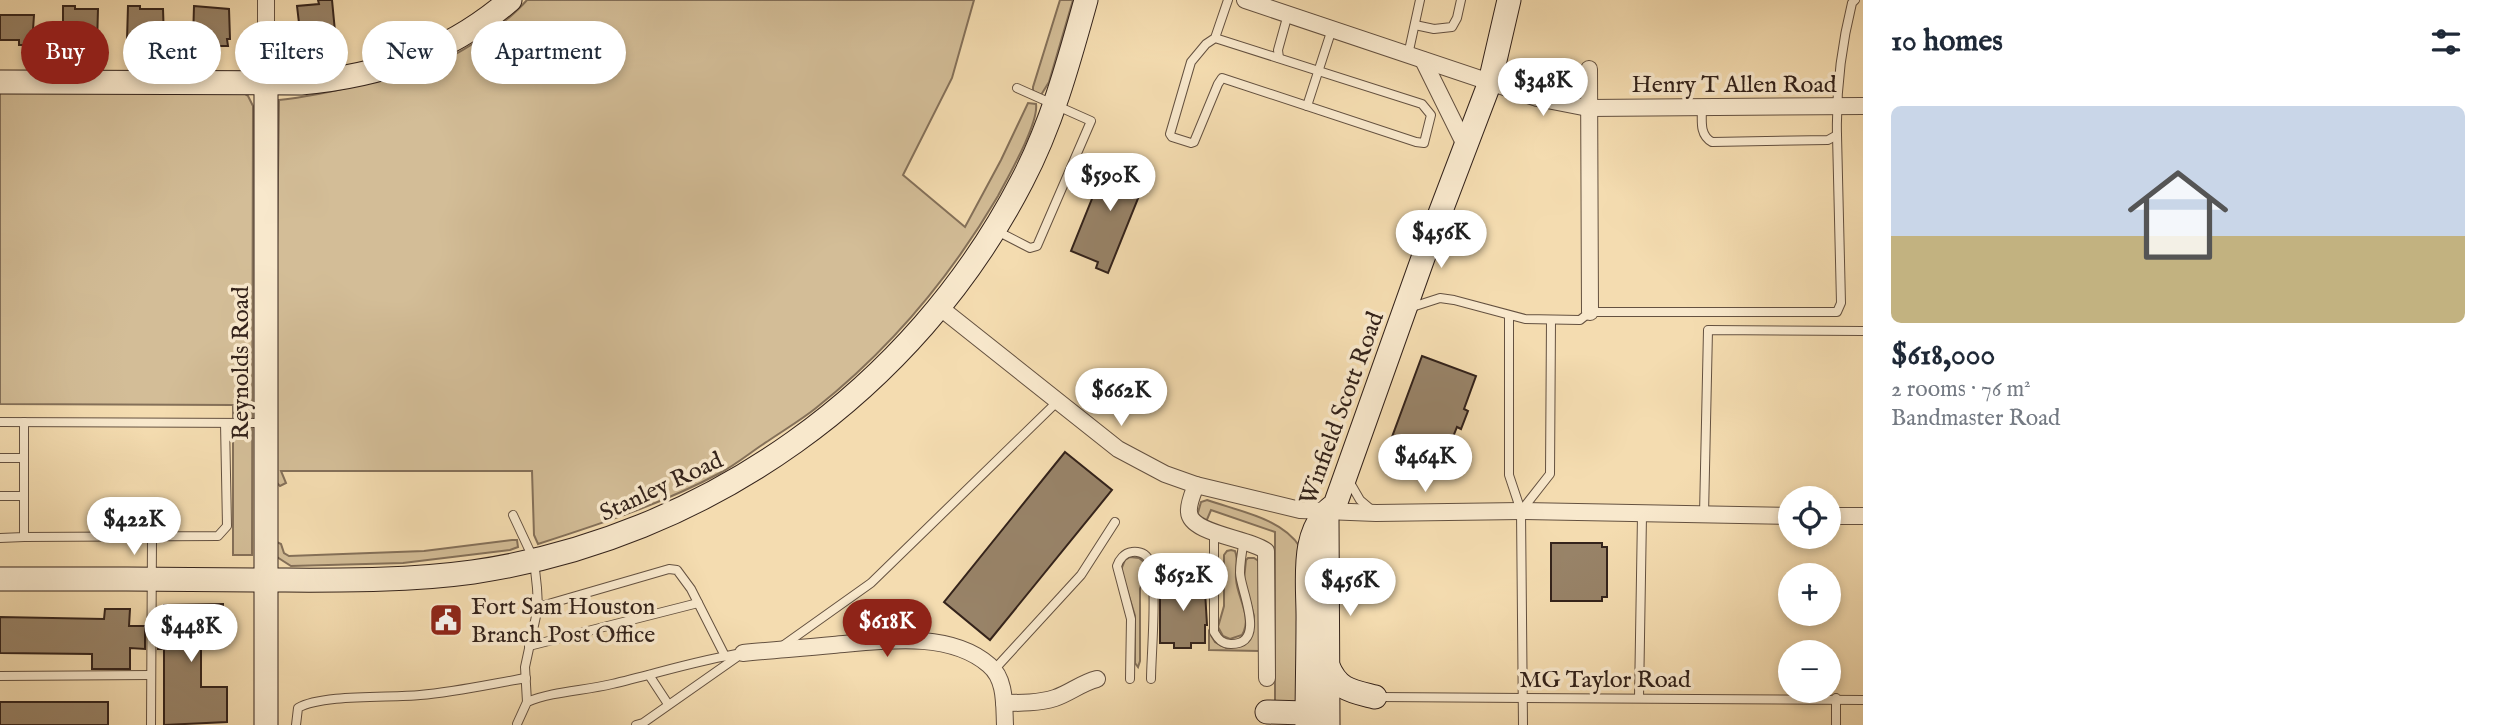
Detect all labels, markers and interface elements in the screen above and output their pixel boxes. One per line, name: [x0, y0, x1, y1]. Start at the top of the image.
chip: Buy: [21, 21, 109, 84]
chip: Rent: [123, 21, 221, 84]
chip: Filters: [235, 21, 348, 84]
chip: New: [362, 21, 457, 84]
chip: Apartment: [471, 21, 626, 84]
text: 10 homes: [1891, 23, 2003, 61]
icon: filters: [2427, 23, 2465, 61]
pin: $348K: [1494, 58, 1592, 118]
text: $348K: [1514, 66, 1572, 95]
street label: Henry T Allen Road: [1631, 70, 1837, 101]
icon: home: [2115, 152, 2241, 278]
pin: $590K: [1061, 154, 1159, 213]
text: $590K: [1080, 161, 1140, 190]
pin: $456K: [1392, 210, 1490, 270]
text: $456K: [1412, 218, 1470, 247]
street label: Reynolds Road: [226, 286, 257, 440]
street label: Winfield Scott Road: [1293, 308, 1392, 509]
text: $618,000: [1891, 337, 1995, 375]
pin: $662K: [1072, 368, 1170, 428]
text: 2 rooms · 76 m²: [1891, 375, 2031, 404]
text: $662K: [1091, 376, 1151, 405]
text: Bandmaster Road: [1891, 404, 2060, 433]
pin: $464K: [1376, 434, 1474, 494]
text: $464K: [1394, 442, 1456, 471]
street label: Stanley Road: [595, 445, 728, 529]
map controls: [1778, 486, 1841, 703]
button: locate: [1778, 486, 1841, 549]
pin: $422K: [85, 498, 183, 557]
text: $422K: [103, 505, 165, 534]
pin: $652K: [1134, 554, 1232, 613]
pin: $456K: [1301, 558, 1399, 618]
text: $652K: [1154, 561, 1212, 590]
button: +: [1778, 563, 1841, 626]
text: $456K: [1321, 566, 1379, 595]
place label: Fort Sam Houston Branch Post Office: [471, 592, 656, 651]
pin: $618K: [838, 600, 936, 659]
public building icon: Fort Sam Houston Branch Post Office: [427, 601, 465, 639]
pin: $448K: [142, 604, 240, 664]
text: $618K: [859, 607, 915, 636]
text: $448K: [161, 612, 221, 641]
button: −: [1778, 640, 1841, 703]
street label: MG Taylor Road: [1519, 665, 1691, 696]

